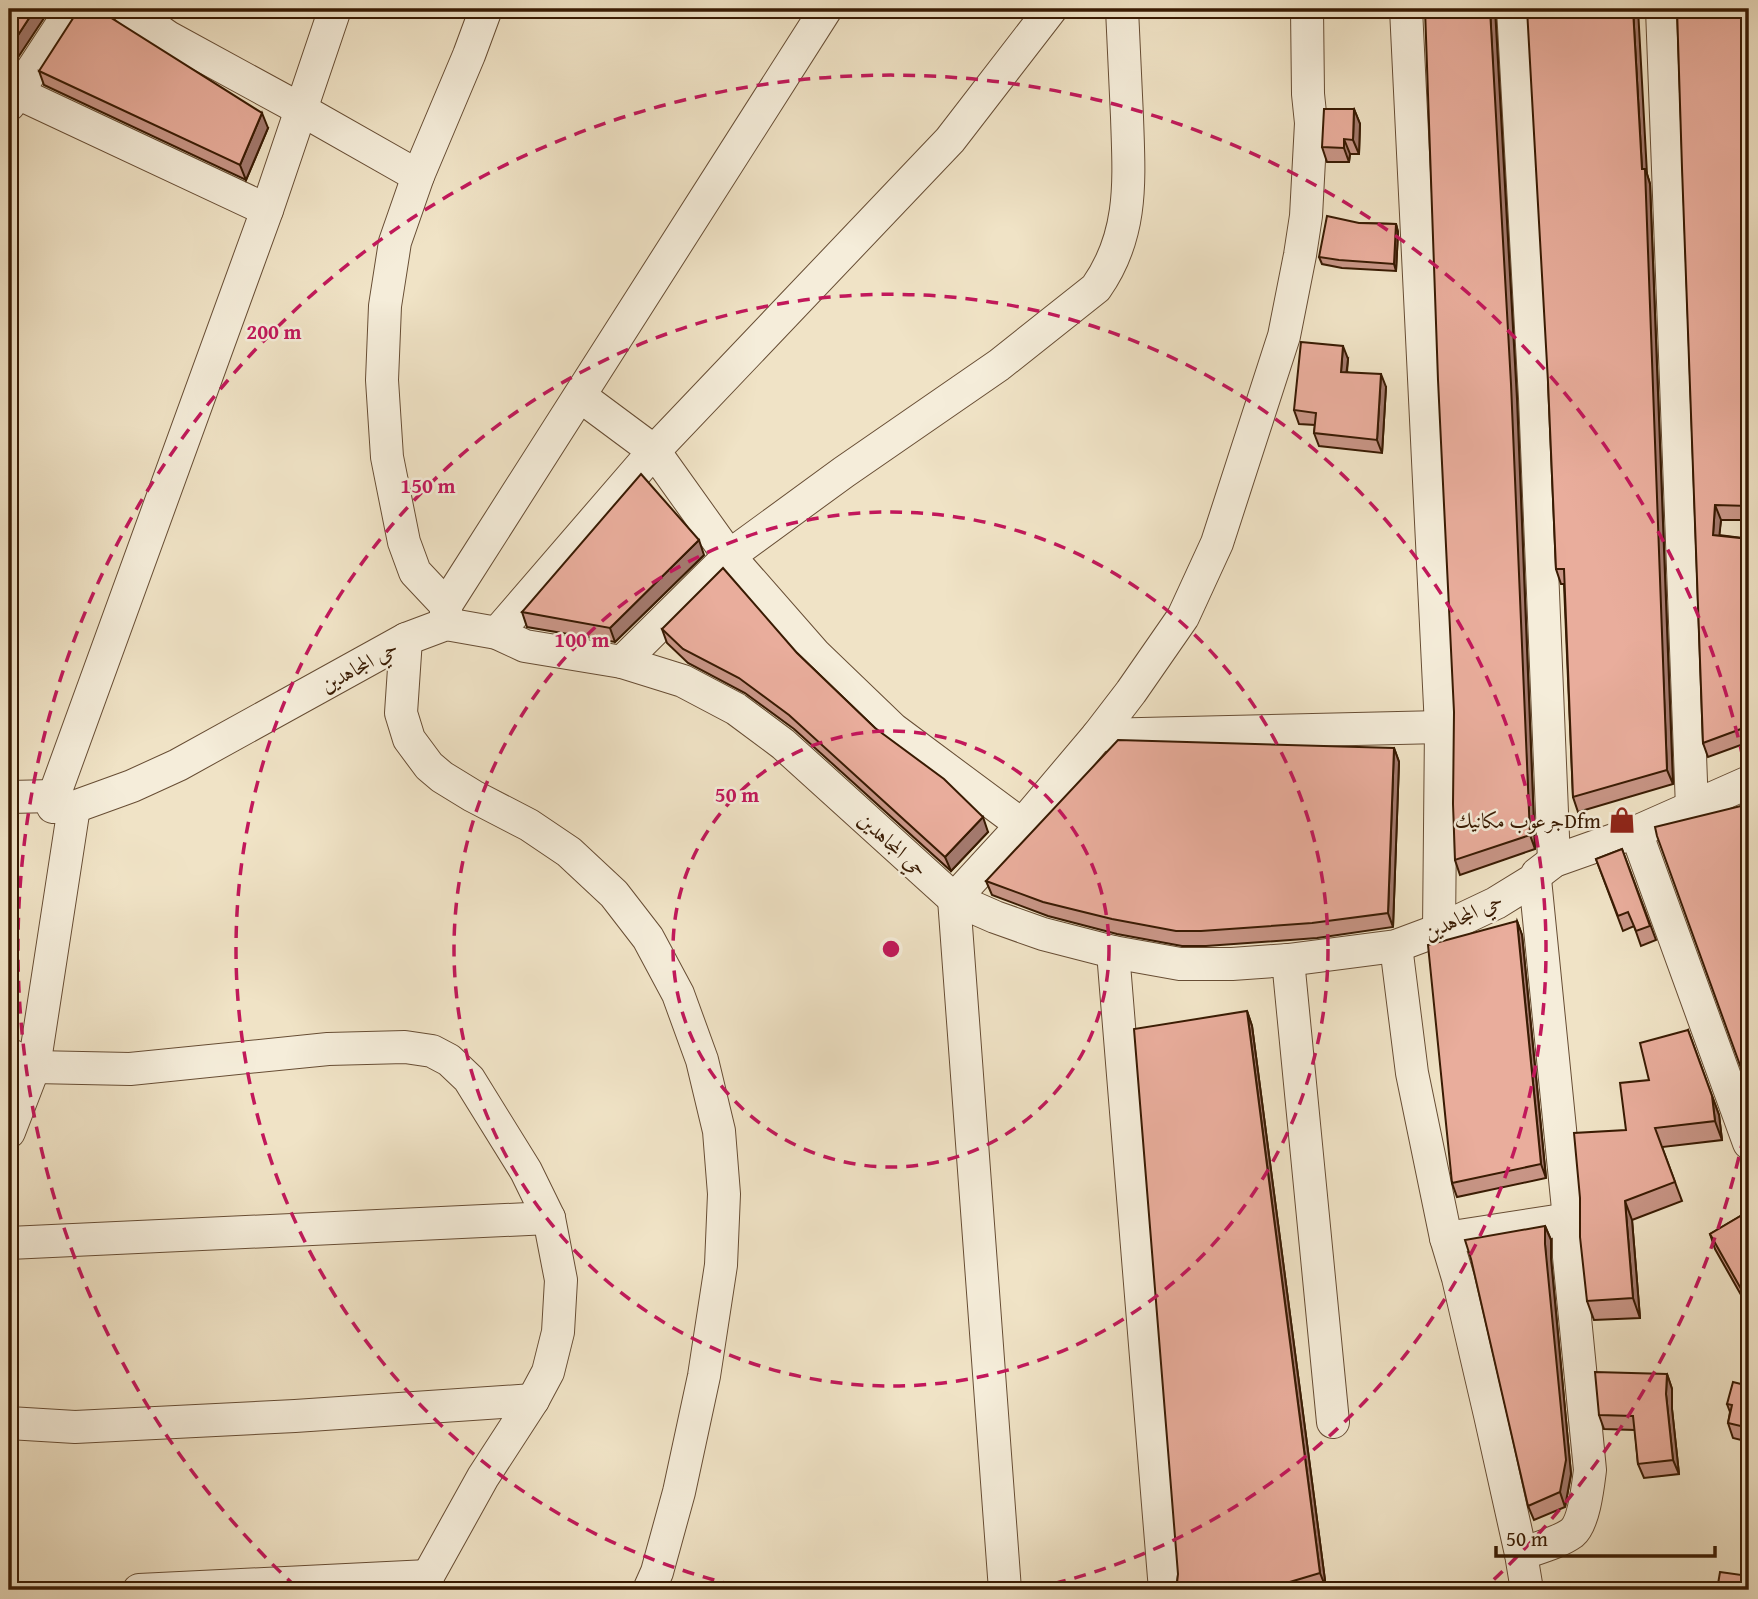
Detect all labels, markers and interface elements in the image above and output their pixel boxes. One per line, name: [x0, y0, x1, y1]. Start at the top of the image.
text: 200 m: [246, 316, 302, 347]
text: 150 m: [400, 470, 456, 501]
text: 100 m: [554, 624, 610, 655]
street label: حي المجاهدين: [315, 632, 404, 702]
text: 50 m: [715, 779, 759, 810]
street label: حي المجاهدين: [850, 804, 935, 885]
place label: جرعوب مكانيكDfm: [1455, 805, 1601, 836]
shop icon: جرعوب مكانيكDfm: [1607, 805, 1637, 835]
street label: حي المجاهدين: [1418, 884, 1509, 950]
centre of rings: [879, 937, 903, 961]
scale bar: [1496, 1515, 1714, 1559]
text: 50 m: [1506, 1523, 1548, 1554]

